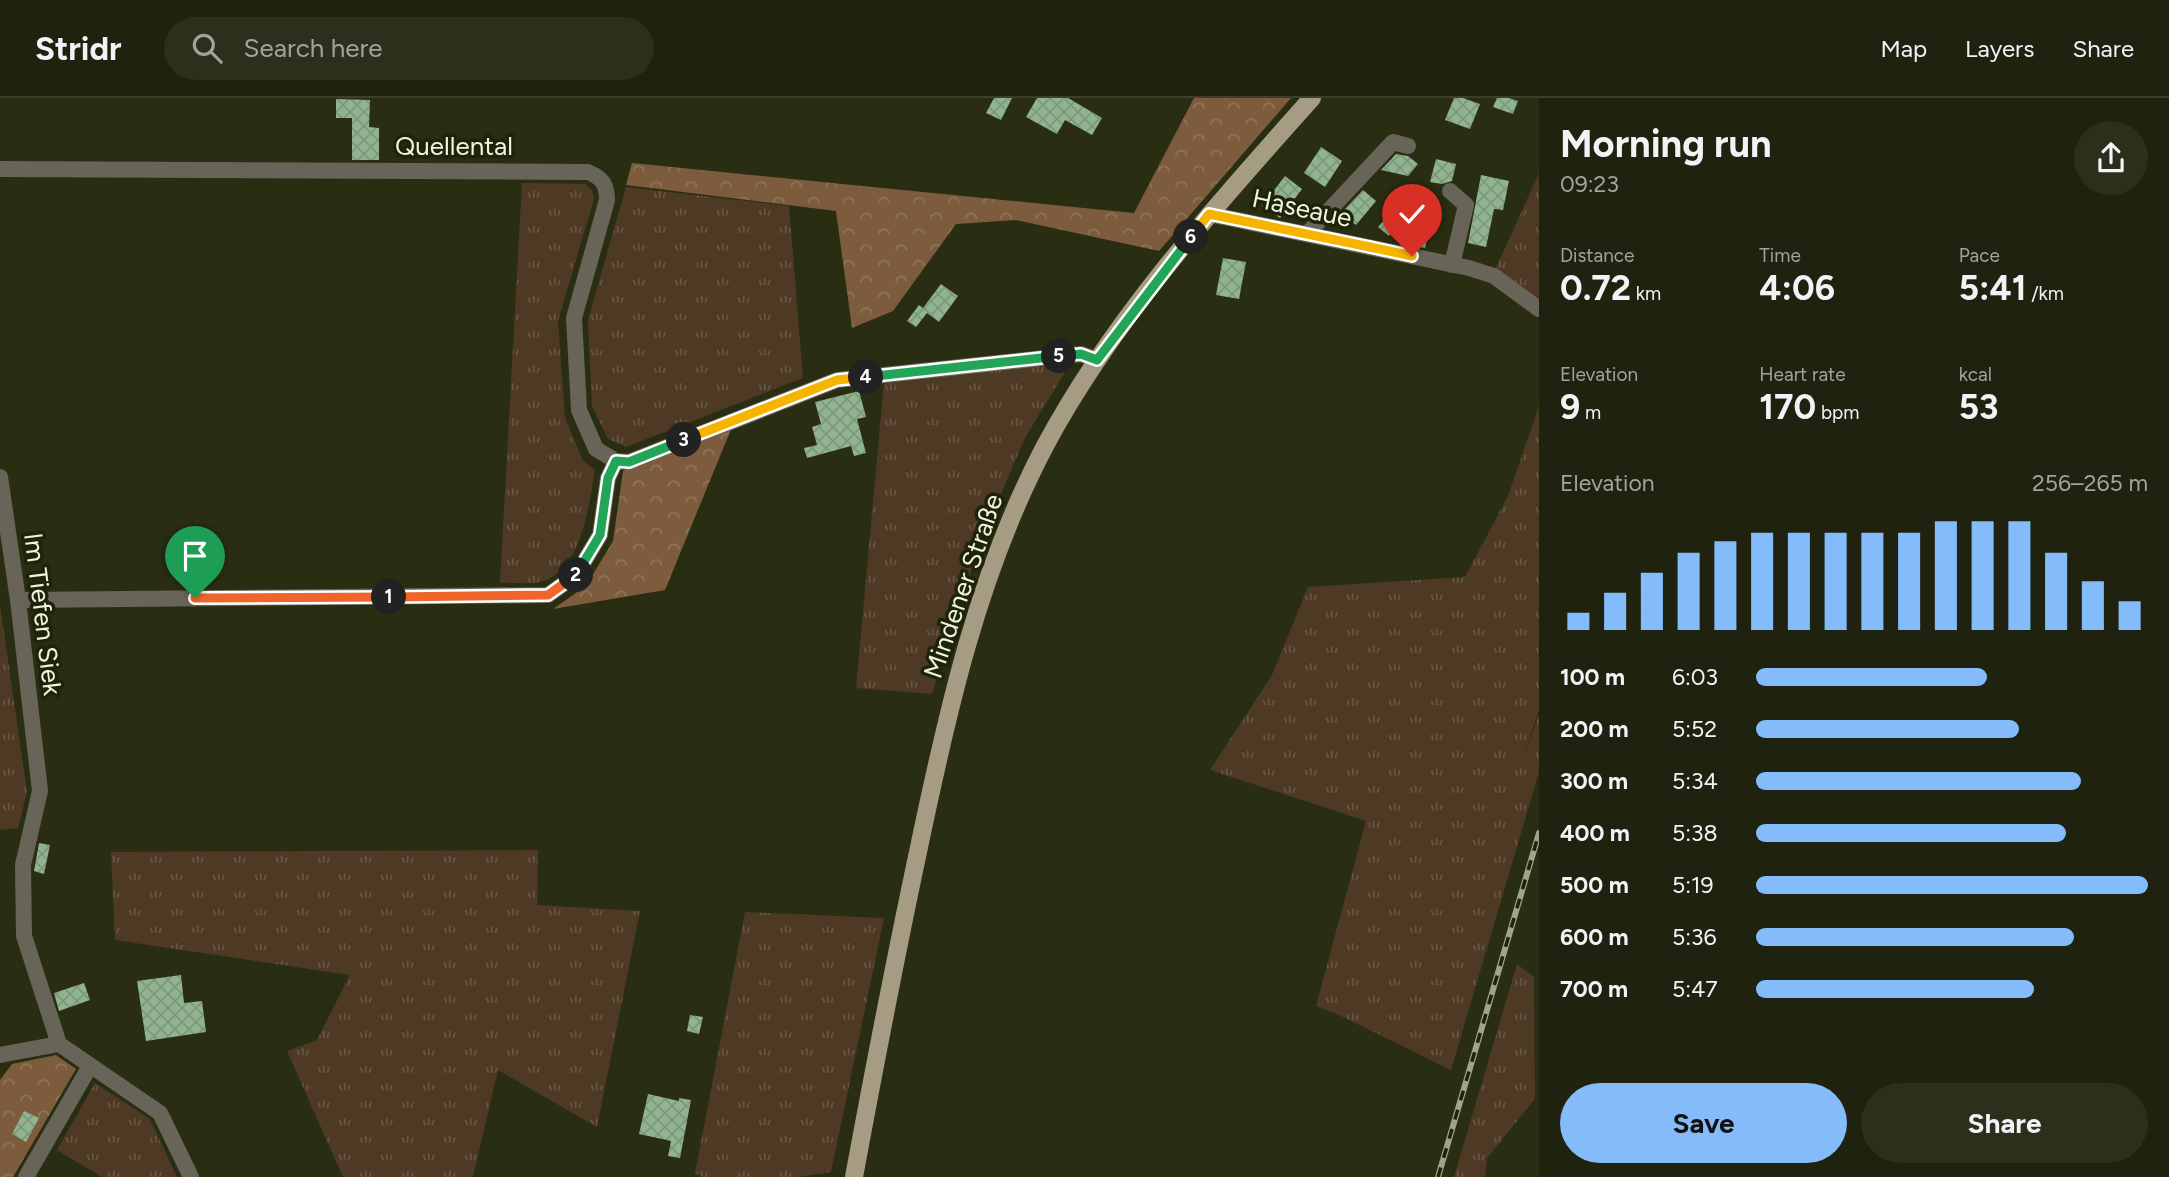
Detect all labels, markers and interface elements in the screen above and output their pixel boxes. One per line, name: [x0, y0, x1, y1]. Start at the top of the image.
search box: [164, 17, 654, 80]
text: Stridr: [35, 29, 122, 68]
icon: search: [188, 29, 226, 67]
text: Search here: [244, 32, 383, 64]
text: Map: [1880, 34, 1927, 63]
text: Layers: [1965, 34, 2034, 63]
text: Share: [2072, 34, 2134, 63]
text: Morning run: [1560, 121, 1772, 167]
button: share: [2074, 121, 2148, 195]
street label: Quellental: [395, 130, 513, 162]
text: 09:23: [1560, 170, 1619, 198]
street label: Haseaue: [1249, 182, 1355, 234]
pin: [1382, 184, 1442, 256]
icon: check: [1393, 195, 1431, 233]
pin: 6: [1174, 220, 1208, 254]
text: 6: [1185, 225, 1196, 248]
text: Distance: [1560, 244, 1634, 267]
text: Time: [1759, 244, 1801, 267]
text: Pace: [1959, 244, 2000, 267]
text: 0.72: [1560, 267, 1631, 309]
text: 4:06: [1759, 267, 1835, 309]
text: 5:41: [1959, 267, 2026, 309]
text: km: [1631, 282, 1661, 305]
text: /km: [2026, 282, 2064, 305]
pin: 5: [1042, 338, 1076, 374]
text: 5: [1053, 344, 1064, 367]
pin: 4: [848, 360, 884, 394]
text: Elevation: [1560, 363, 1638, 386]
text: Heart rate: [1759, 363, 1846, 386]
text: kcal: [1959, 363, 1992, 386]
text: 4: [859, 365, 872, 388]
text: 9: [1560, 386, 1580, 428]
text: 170: [1759, 386, 1816, 428]
text: 53: [1959, 386, 1998, 428]
text: m: [1580, 401, 1601, 424]
text: bpm: [1816, 401, 1859, 424]
pin: 3: [666, 422, 702, 458]
text: 3: [678, 428, 689, 451]
text: Elevation: [1560, 469, 1655, 497]
text: 256–265 m: [2032, 469, 2148, 497]
street label: Mindener Straße: [917, 490, 1009, 682]
pin: [165, 526, 225, 598]
street label: Im Tiefen Siek: [17, 531, 69, 698]
icon: arrive: [176, 537, 214, 575]
pin: 2: [558, 558, 594, 592]
text: 2: [570, 563, 581, 586]
pin: 1: [372, 580, 406, 614]
text: 1: [384, 585, 393, 608]
text: 100 m: [1560, 663, 1625, 691]
text: 6:03: [1672, 663, 1718, 691]
text: 200 m: [1560, 715, 1629, 743]
text: 5:52: [1672, 715, 1717, 743]
text: 300 m: [1560, 767, 1628, 795]
text: 5:34: [1672, 767, 1718, 795]
text: 400 m: [1560, 819, 1630, 847]
text: 5:38: [1672, 819, 1718, 847]
text: 500 m: [1560, 871, 1629, 899]
text: 5:19: [1672, 871, 1714, 899]
text: 600 m: [1560, 923, 1629, 951]
text: 5:36: [1672, 923, 1717, 951]
text: 700 m: [1560, 975, 1628, 1003]
text: 5:47: [1672, 975, 1718, 1003]
button: Save: [1560, 1083, 1847, 1163]
button: Share: [1861, 1083, 2148, 1163]

